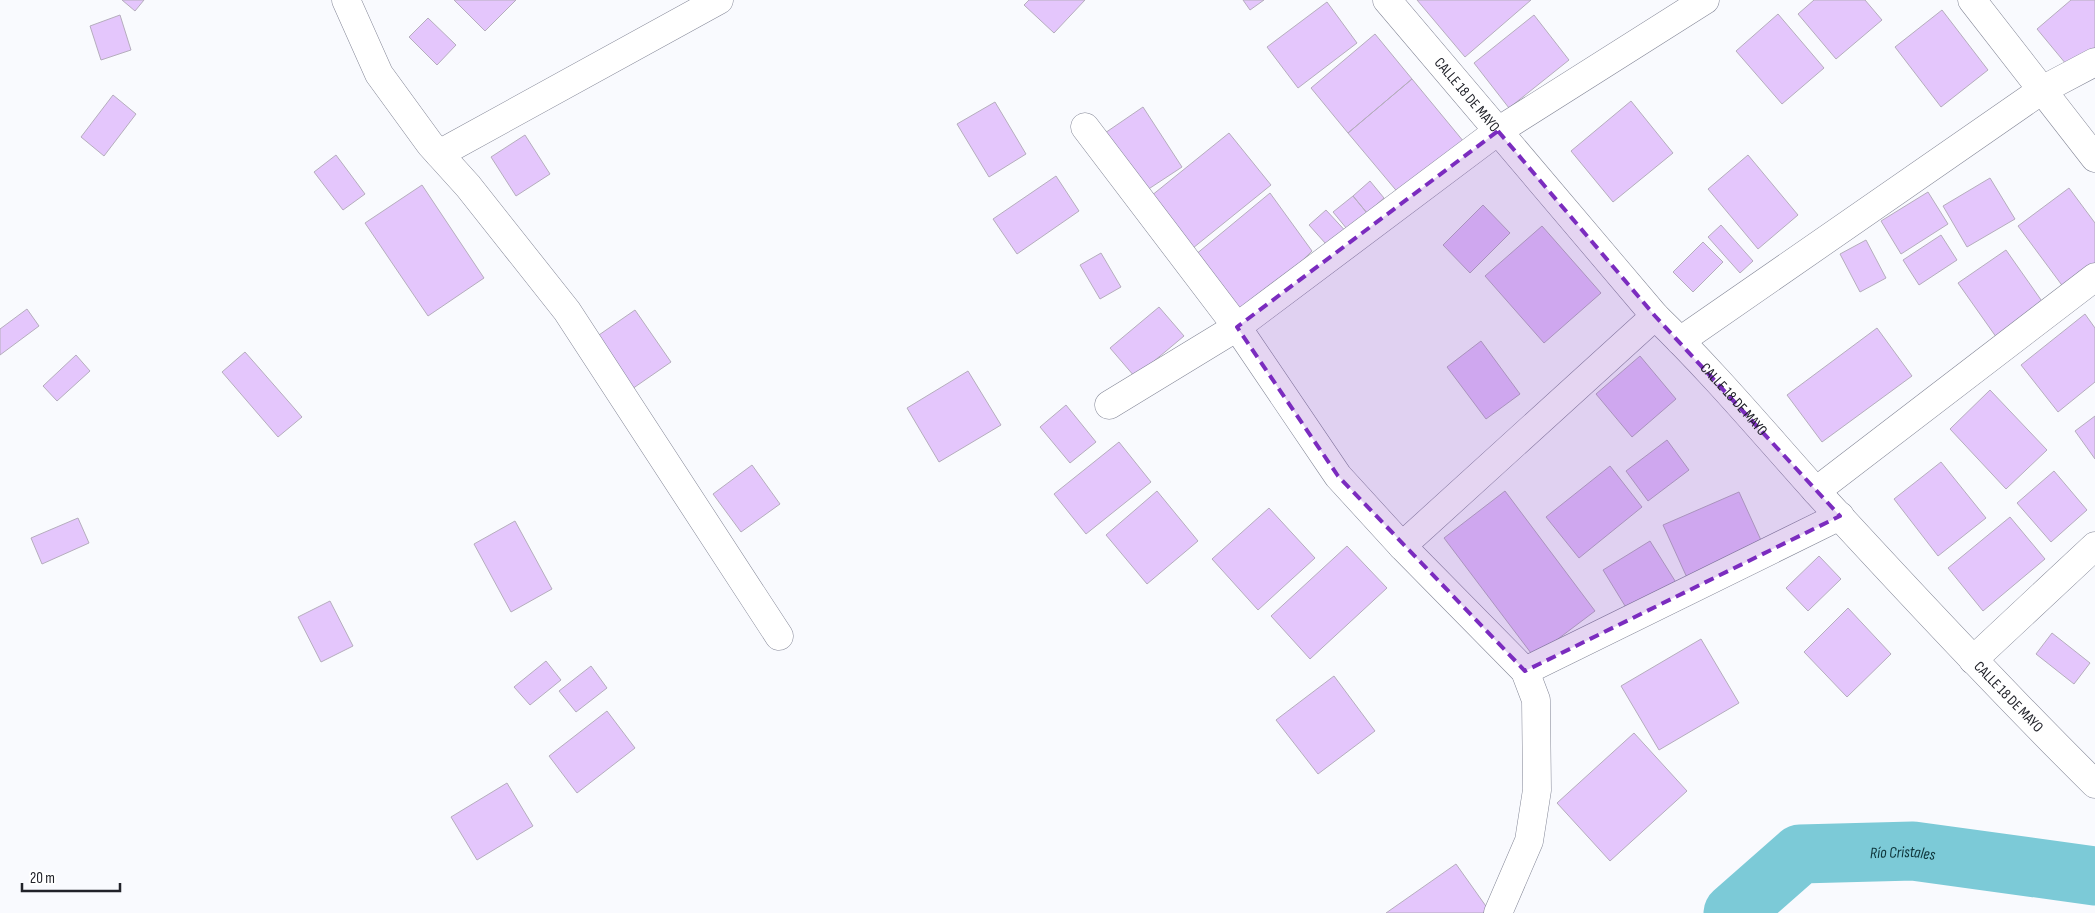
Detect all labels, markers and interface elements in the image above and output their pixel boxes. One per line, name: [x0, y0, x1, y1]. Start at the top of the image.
street label: CALLE 18 DE MAYO: [1430, 54, 1504, 136]
street label: CALLE 18 DE MAYO: [1696, 359, 1771, 440]
street label: CALLE 18 DE MAYO: [1970, 657, 2047, 736]
water label: Río Cristales: [1870, 843, 1937, 865]
scale bar: [22, 860, 120, 892]
text: 20 m: [30, 869, 55, 888]

